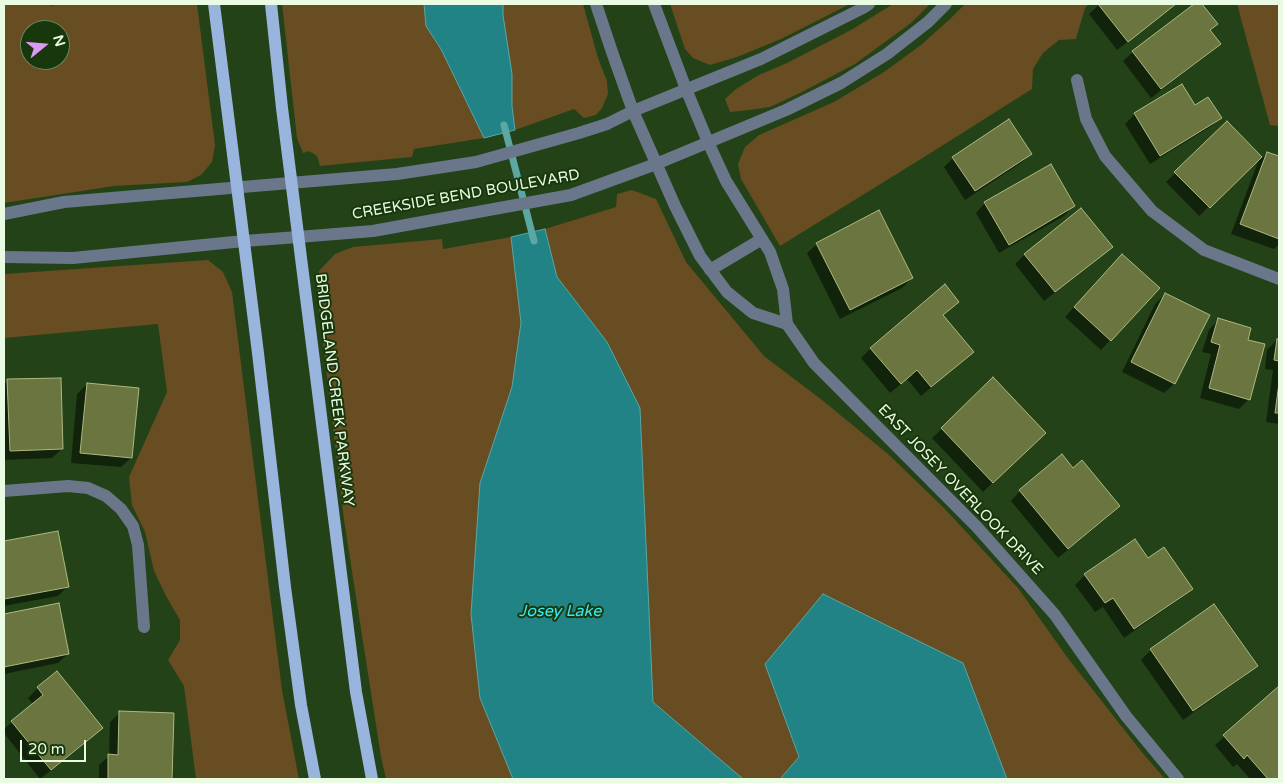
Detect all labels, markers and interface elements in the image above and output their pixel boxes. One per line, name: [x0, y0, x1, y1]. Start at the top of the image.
north arrow: [20, 20, 70, 70]
text: N: [49, 33, 69, 49]
street label: CREEKSIDE BEND BOULEVARD: [351, 166, 581, 224]
street label: BRIDGELAND CREEK PARKWAY: [311, 272, 357, 508]
street label: EAST JOSEY OVERLOOK DRIVE: [874, 401, 1046, 579]
water label: Josey Lake: [519, 602, 601, 622]
scale bar: [22, 730, 89, 762]
text: 20 m: [28, 740, 65, 758]

